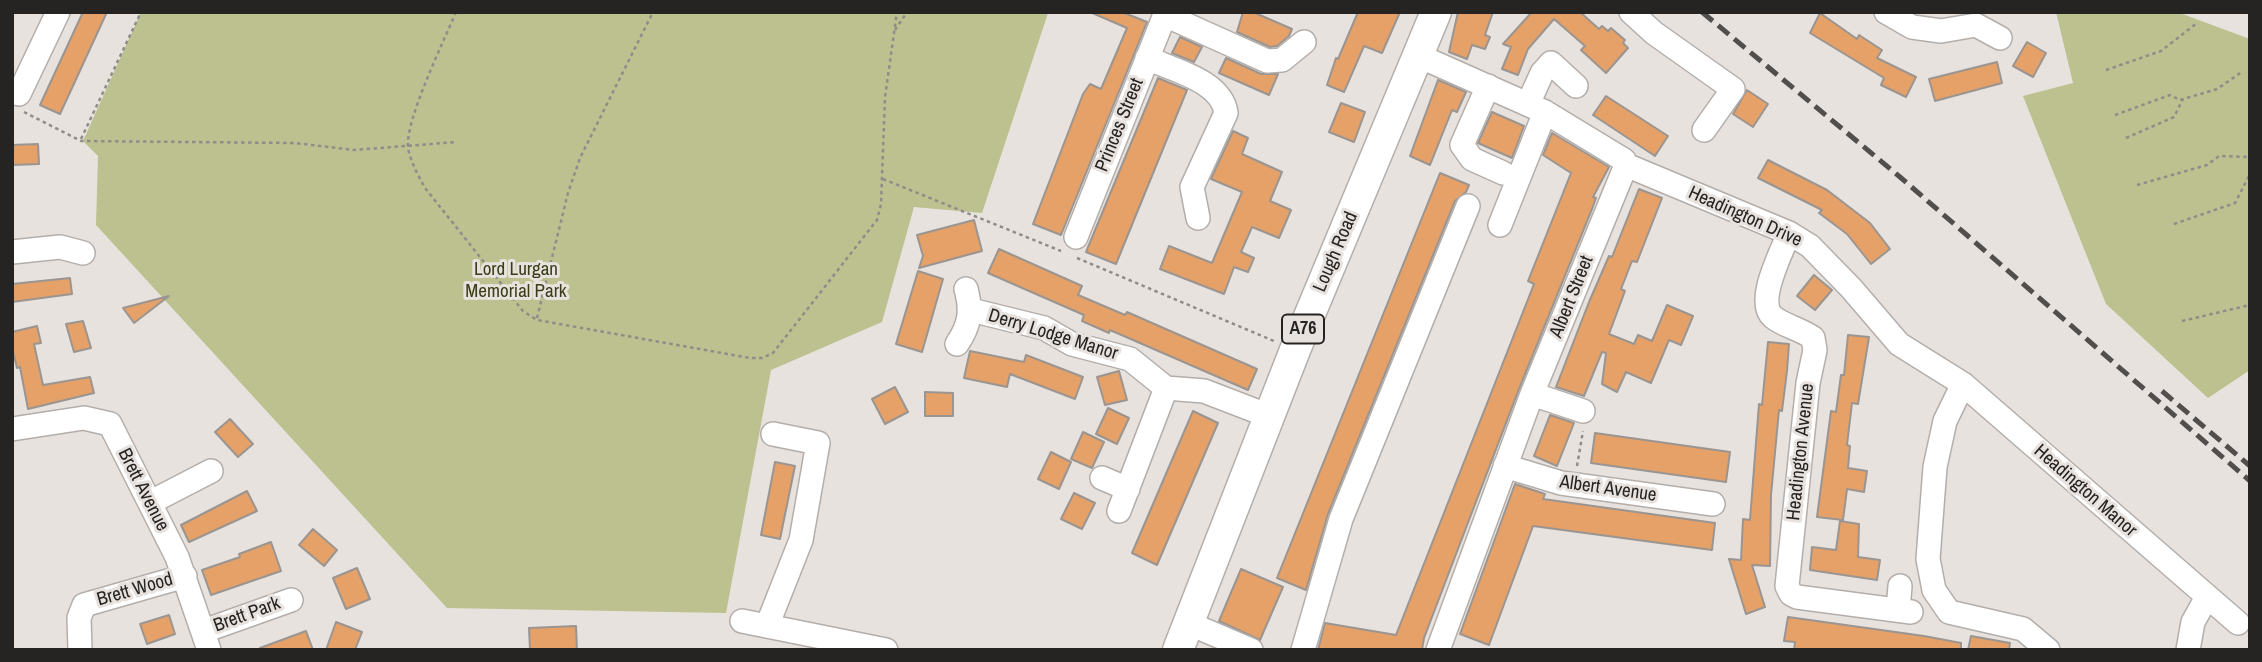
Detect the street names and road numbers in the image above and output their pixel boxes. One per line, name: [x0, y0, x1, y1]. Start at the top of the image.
street label: Princes Street: [1091, 75, 1149, 175]
street label: Headington Drive: [1685, 182, 1805, 252]
street label: Lough Road: [1309, 208, 1363, 296]
street label: Albert Street: [1545, 253, 1599, 341]
street label: Derry Lodge Manor: [985, 304, 1121, 366]
road number: A76: [1282, 314, 1324, 344]
street label: Headington Avenue: [1782, 382, 1820, 522]
street label: Headington Manor: [2029, 440, 2141, 542]
street label: Brett Avenue: [112, 445, 174, 535]
street label: Albert Avenue: [1558, 471, 1658, 507]
street label: Brett Wood: [95, 568, 175, 612]
street label: Brett Park: [211, 592, 283, 638]

